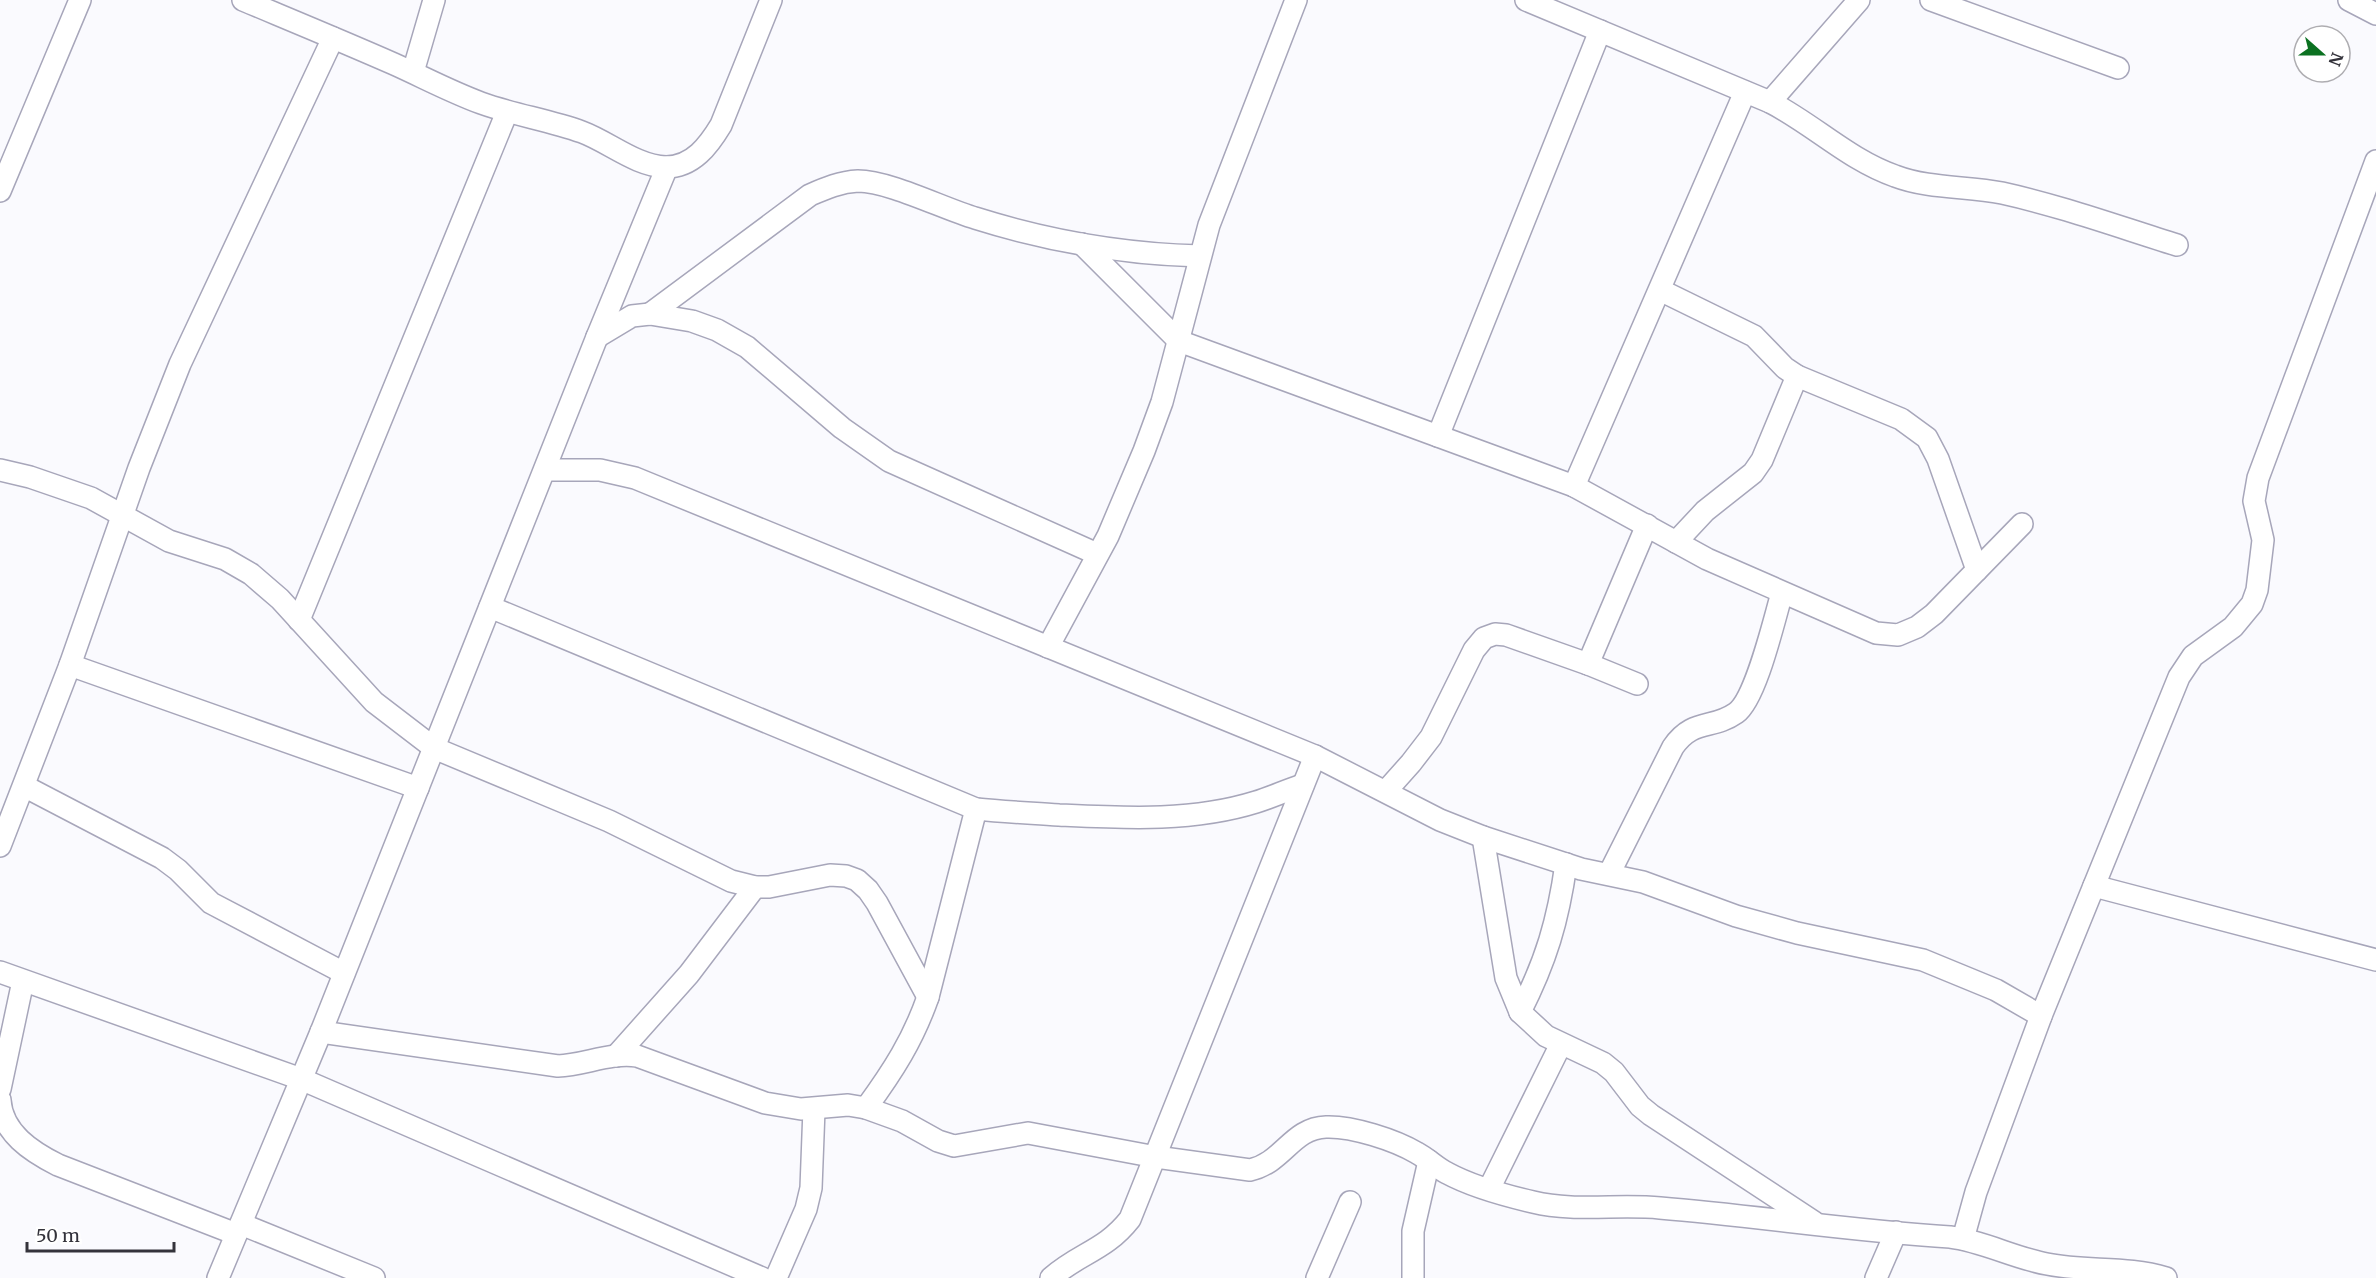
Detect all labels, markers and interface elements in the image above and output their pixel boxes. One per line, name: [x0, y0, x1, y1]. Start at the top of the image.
north arrow: [2292, 24, 2352, 84]
text: N: [2324, 50, 2348, 69]
scale bar: [27, 1215, 174, 1253]
text: 50 m: [36, 1224, 80, 1247]

